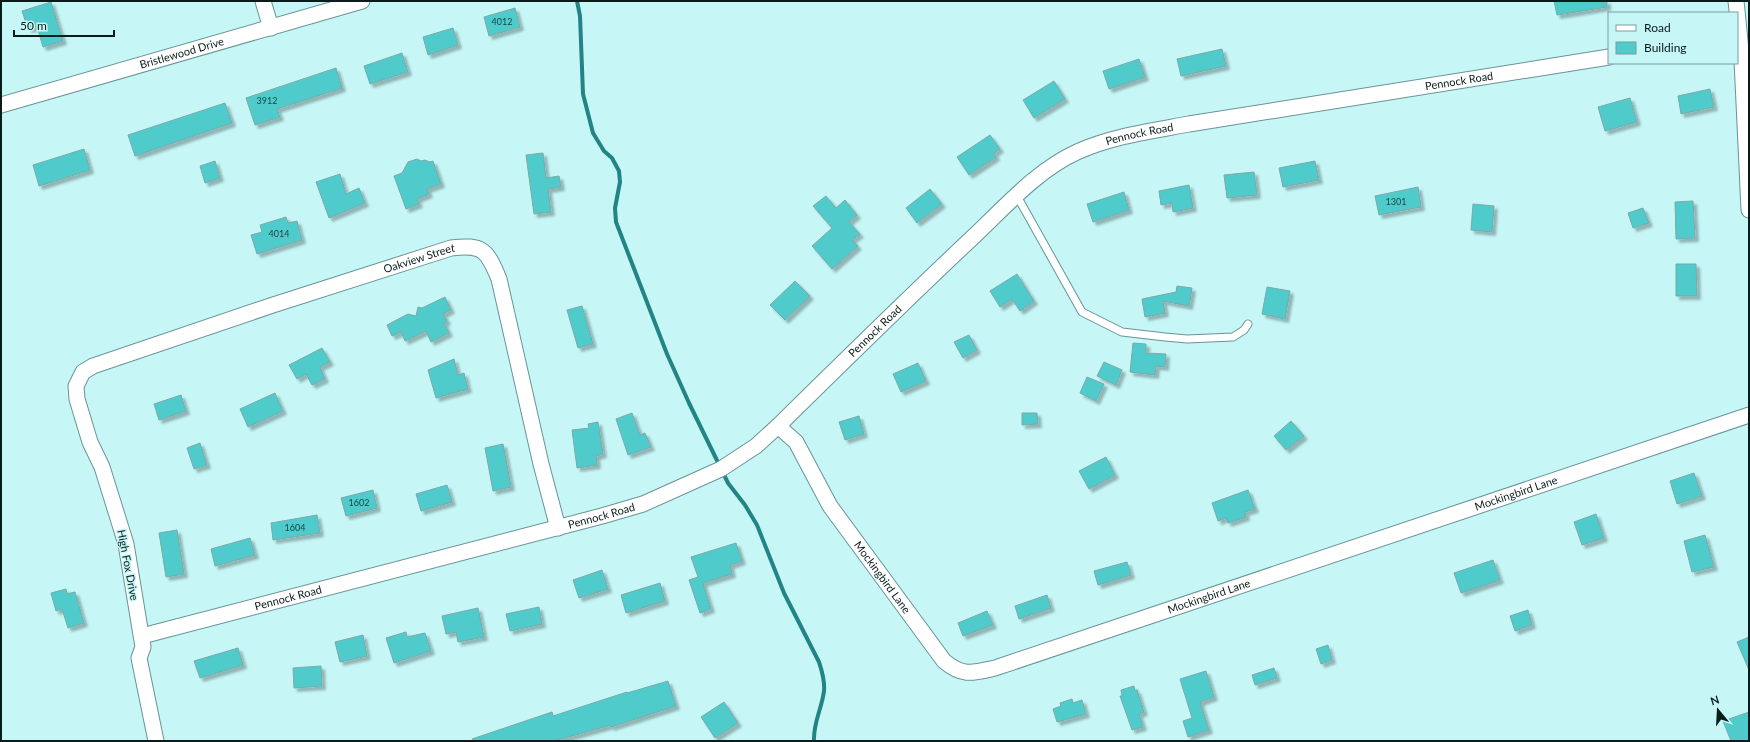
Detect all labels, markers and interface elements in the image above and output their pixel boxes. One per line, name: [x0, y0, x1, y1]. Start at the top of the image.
scale bar: [14, 12, 114, 38]
legend: [1608, 12, 1738, 64]
house number: 4012: [492, 16, 512, 27]
text: 50 m: [20, 18, 47, 33]
text: Road: [1644, 20, 1671, 35]
street label: Bristlewood Drive: [138, 34, 225, 71]
text: Building: [1644, 40, 1687, 55]
street label: Pennock Road: [1424, 69, 1494, 92]
house number: 3912: [257, 95, 277, 106]
street label: Pennock Road: [1104, 120, 1174, 147]
house number: 1301: [1386, 196, 1406, 207]
house number: 4014: [269, 228, 289, 239]
street label: Oakview Street: [382, 241, 455, 275]
street label: Pennock Road: [845, 302, 904, 359]
street label: Mockingbird Lane: [1473, 473, 1559, 513]
house number: 1602: [349, 497, 369, 508]
street label: Pennock Road: [567, 500, 636, 531]
house number: 1604: [285, 522, 305, 533]
street label: High Fox Drive: [115, 528, 142, 602]
street label: Mockingbird Lane: [852, 538, 914, 616]
street label: Mockingbird Lane: [1166, 576, 1252, 616]
street label: Pennock Road: [253, 582, 323, 612]
north arrow: [1698, 690, 1738, 730]
text: N: [1709, 693, 1721, 708]

